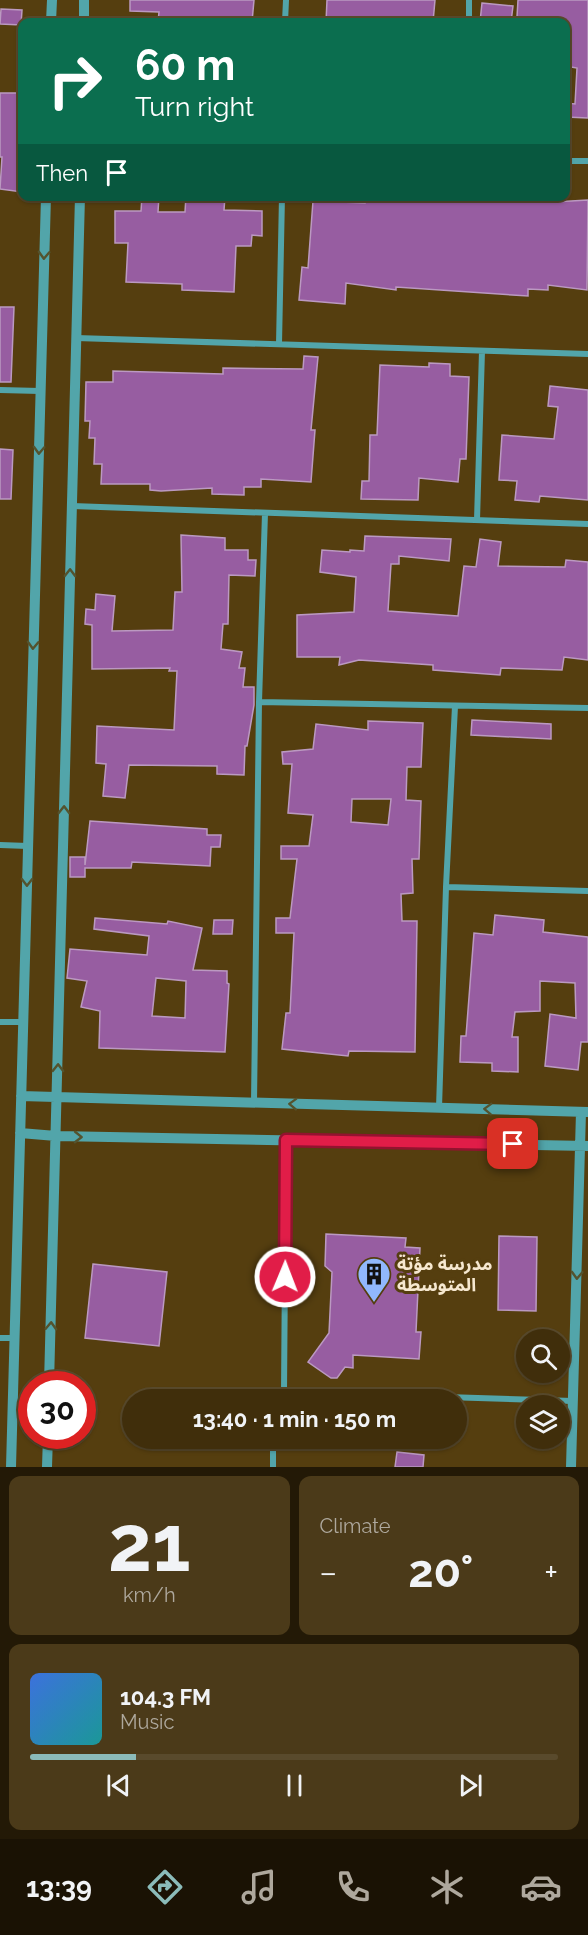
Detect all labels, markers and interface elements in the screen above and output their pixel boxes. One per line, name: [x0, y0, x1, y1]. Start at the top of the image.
text: 60 m: [135, 41, 235, 90]
icon: right: [36, 42, 114, 120]
text: Turn right: [135, 91, 254, 122]
icon: arrive: [100, 156, 133, 189]
text: Then: [36, 160, 88, 186]
one-way arrow: [38, 250, 51, 259]
one-way arrow: [32, 445, 45, 454]
one-way arrow: [64, 569, 76, 578]
one-way arrow: [27, 640, 39, 649]
one-way arrow: [58, 806, 71, 815]
one-way arrow: [20, 877, 33, 886]
one-way arrow: [52, 1064, 64, 1073]
one-way arrow: [288, 1097, 297, 1110]
one-way arrow: [483, 1103, 492, 1115]
pin: [487, 1118, 538, 1169]
icon: arrive: [496, 1127, 529, 1160]
one-way arrow: [74, 1130, 83, 1143]
position arrow: [253, 1245, 317, 1309]
place label: مدرسة مؤتة المتوسطة: [397, 1253, 492, 1295]
building icon: مدرسة مؤتة المتوسطة: [356, 1256, 392, 1303]
one-way arrow: [570, 1271, 583, 1280]
one-way arrow: [45, 1322, 57, 1331]
map controls: [516, 1329, 570, 1449]
button: search: [516, 1329, 570, 1383]
speed limit sign: 30: [18, 1371, 96, 1449]
button: layers: [516, 1395, 570, 1449]
text: 13:40 · 1 min · 150 m: [193, 1406, 396, 1432]
text: 21: [108, 1498, 191, 1589]
text: Climate: [320, 1514, 391, 1538]
text: 20°: [408, 1545, 473, 1598]
text: −: [320, 1553, 337, 1592]
text: +: [544, 1553, 558, 1592]
text: km/h: [123, 1583, 176, 1607]
text: 104.3 FM: [120, 1684, 211, 1710]
text: Music: [120, 1710, 174, 1734]
icon: previous: [102, 1769, 135, 1802]
icon: pause: [278, 1769, 311, 1802]
icon: next: [454, 1769, 487, 1802]
icon: directions: [144, 1866, 186, 1908]
icon: music: [238, 1866, 280, 1908]
icon: phone: [332, 1866, 374, 1908]
icon: climate: [426, 1866, 468, 1908]
icon: car: [520, 1866, 562, 1908]
text: 13:39: [26, 1872, 92, 1903]

